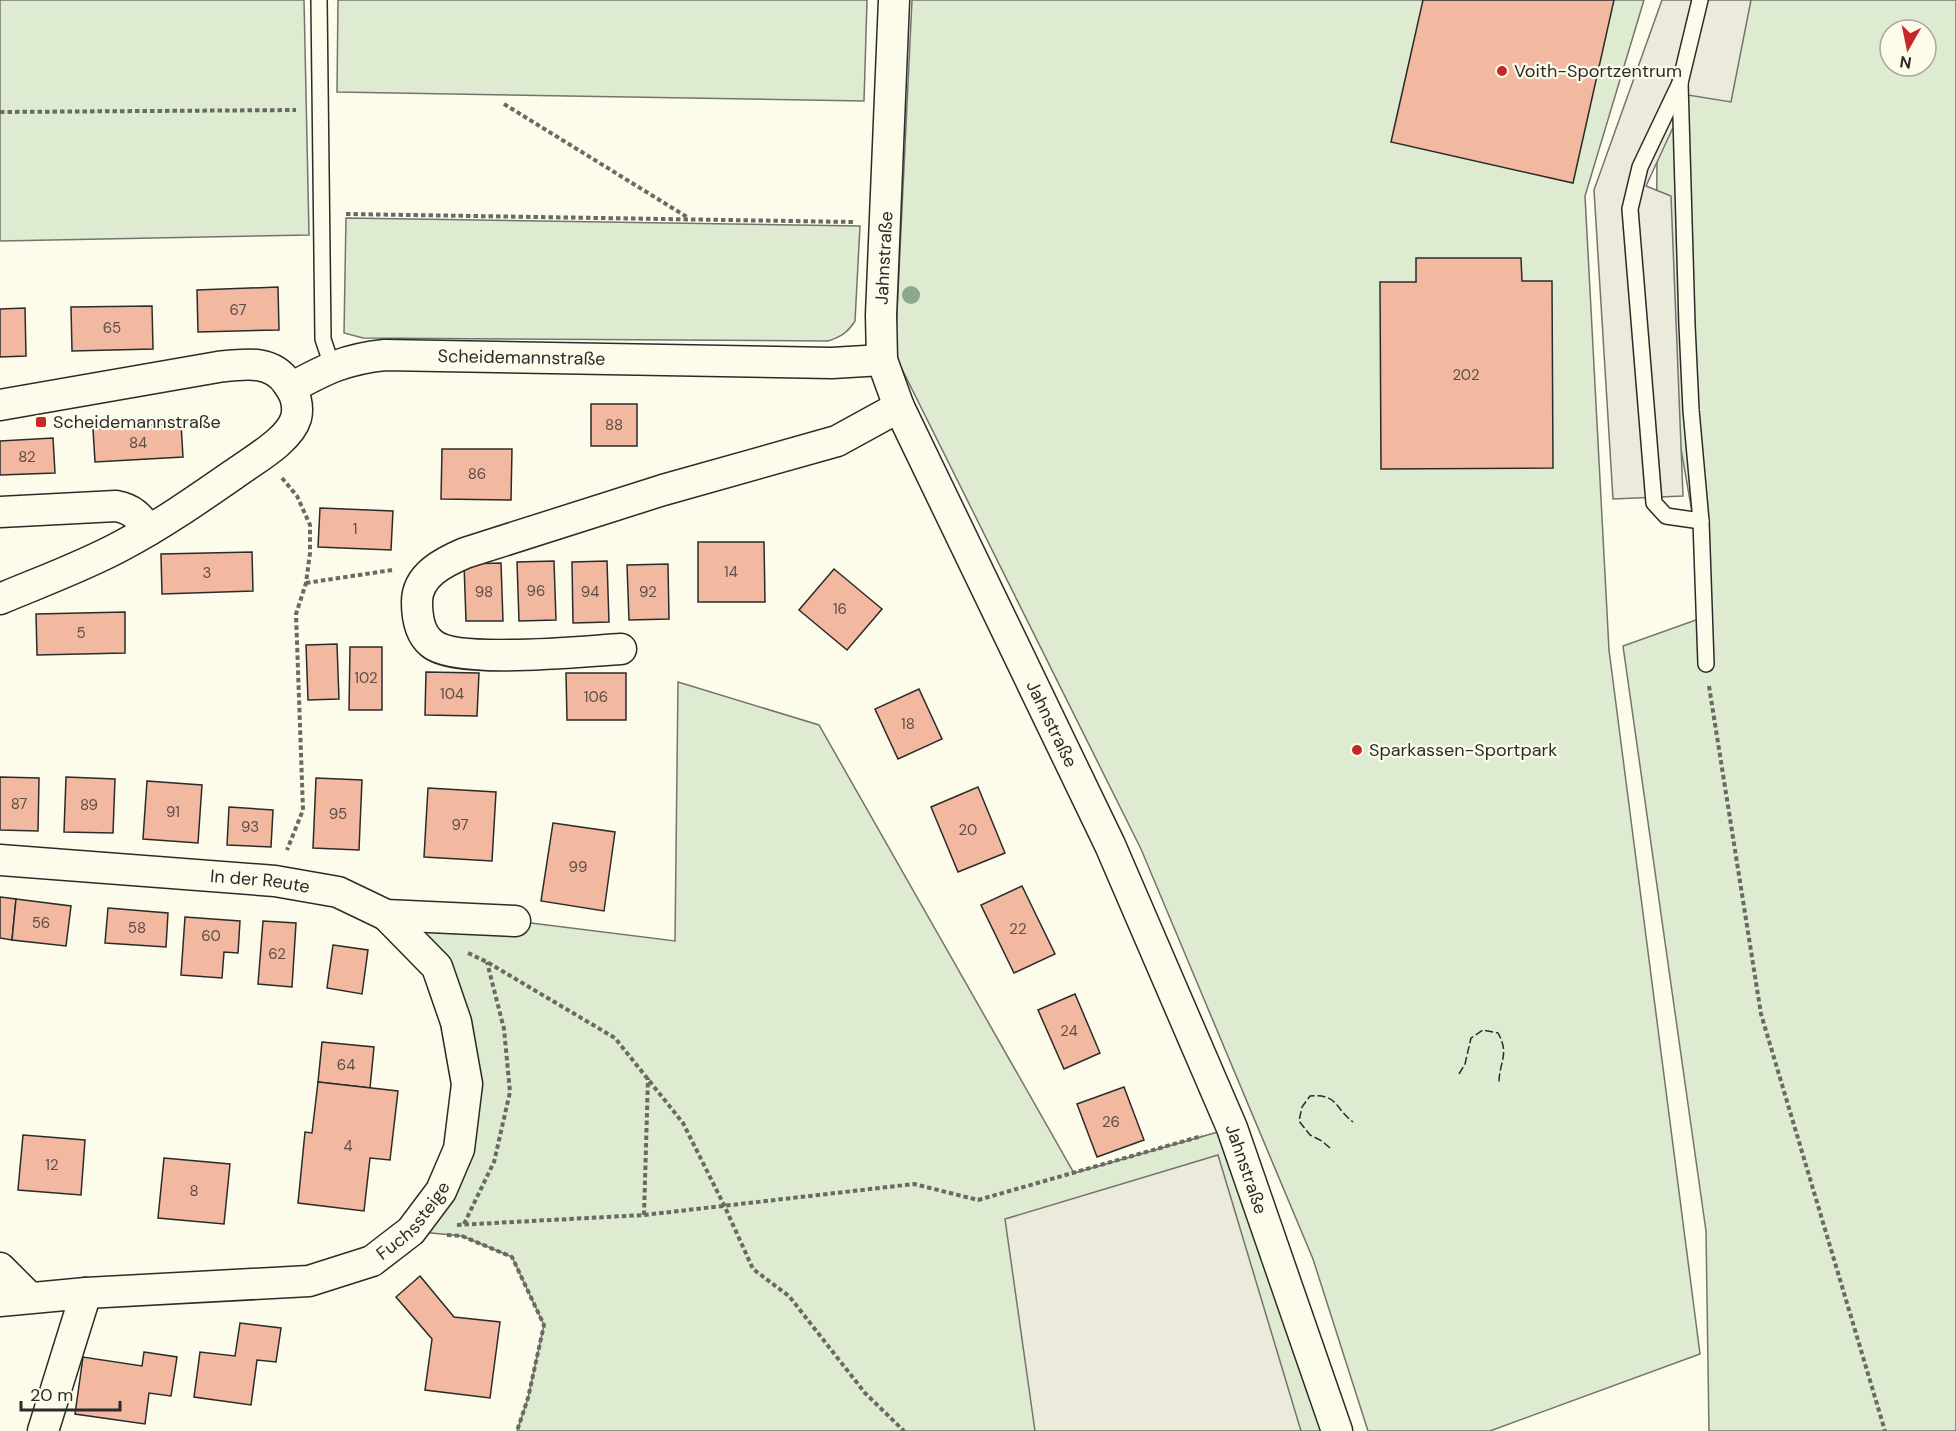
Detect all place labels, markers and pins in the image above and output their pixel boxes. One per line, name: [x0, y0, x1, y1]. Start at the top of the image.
place label: Voith-Sportzentrum: [1514, 59, 1682, 83]
marker: Voith-Sportzentrum: [1495, 64, 1509, 78]
place label: Scheidemannstraße: [53, 410, 221, 434]
marker: Scheidemannstraße: [34, 415, 48, 429]
place label: Sparkassen-Sportpark: [1369, 738, 1557, 762]
marker: Sparkassen-Sportpark: [1350, 743, 1364, 757]

